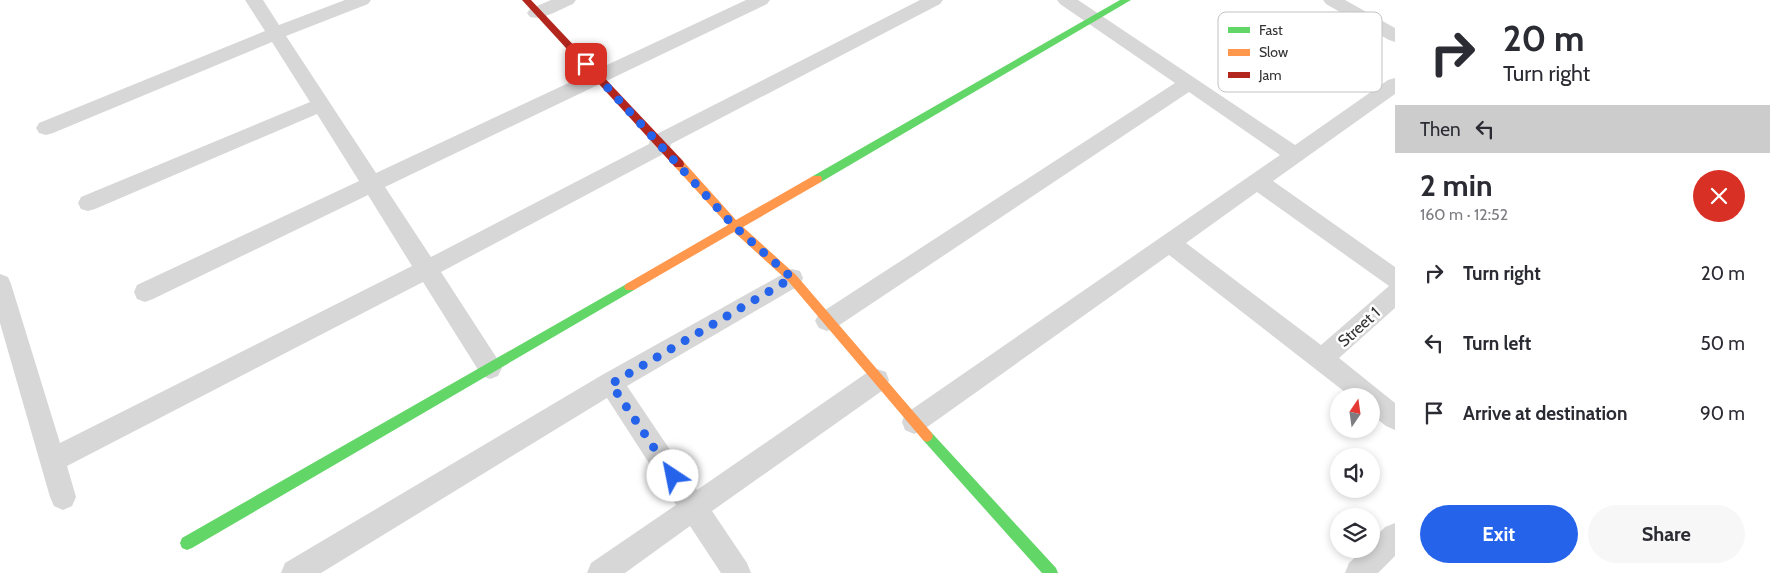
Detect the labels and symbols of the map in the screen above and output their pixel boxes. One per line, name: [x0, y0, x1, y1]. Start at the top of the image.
legend: [1218, 12, 1382, 92]
text: Fast: [1259, 21, 1283, 39]
pin: [565, 43, 607, 85]
text: Slow: [1259, 43, 1288, 61]
text: Jam: [1258, 66, 1281, 84]
street label: Street 1: [1334, 303, 1384, 351]
north arrow: [1330, 388, 1380, 438]
position arrow: [646, 449, 698, 501]

